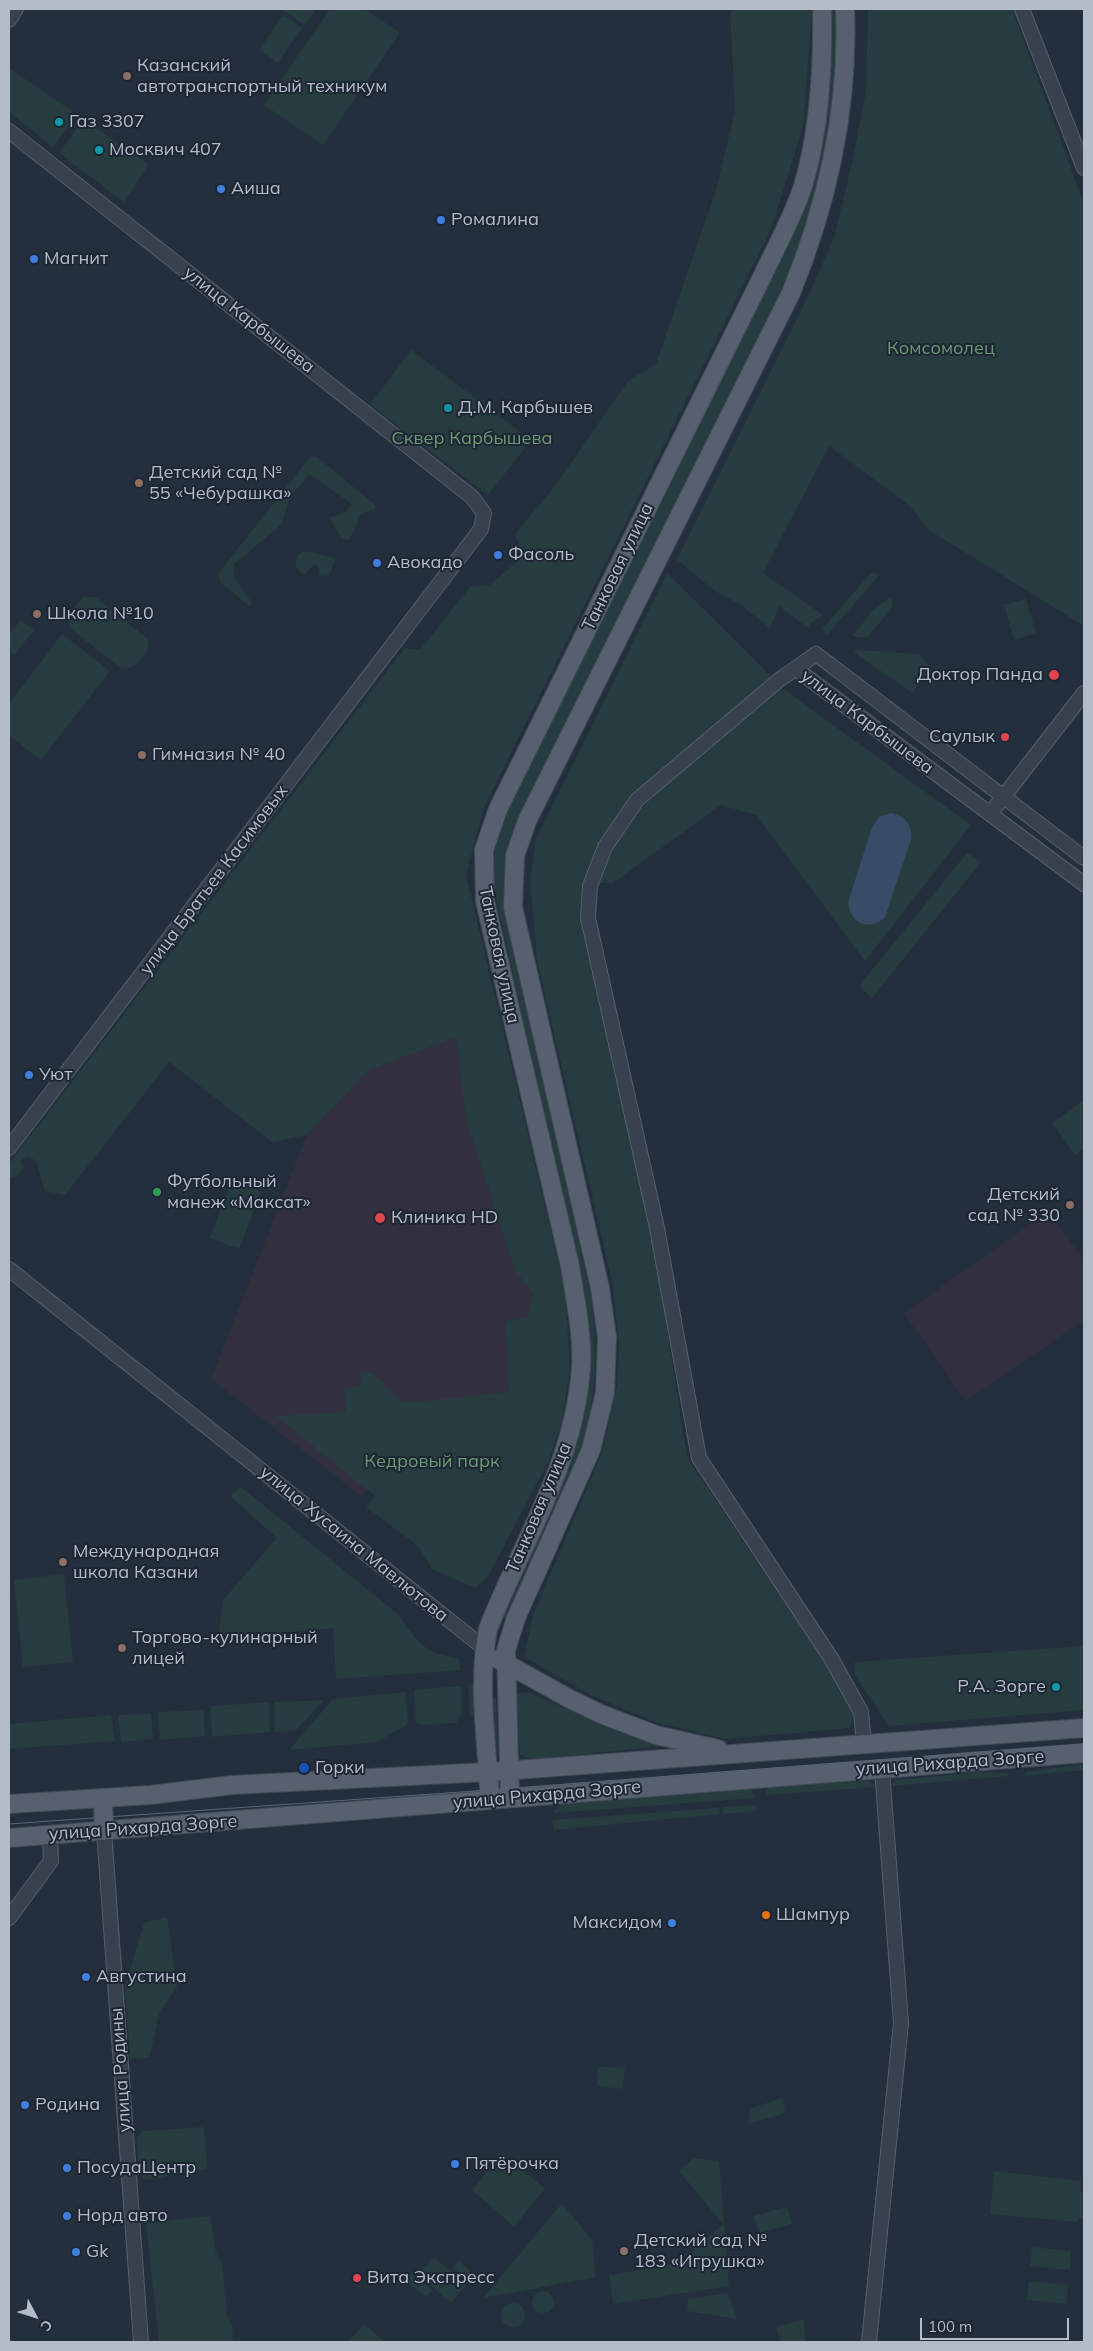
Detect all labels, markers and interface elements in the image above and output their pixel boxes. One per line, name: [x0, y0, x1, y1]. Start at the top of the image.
place label: Казанский автотранспортный техникум: [137, 55, 387, 98]
marker: Казанский автотранспортный техникум: [121, 70, 133, 82]
place label: Газ 3307: [69, 111, 145, 133]
marker: Газ 3307: [53, 116, 65, 128]
place label: Москвич 407: [109, 139, 222, 161]
marker: Москвич 407: [93, 144, 105, 156]
place label: Аиша: [231, 178, 281, 200]
marker: Аиша: [215, 183, 227, 195]
place label: Ромалина: [451, 209, 539, 231]
marker: Ромалина: [435, 214, 447, 226]
place label: Магнит: [44, 248, 108, 270]
marker: Магнит: [28, 253, 40, 265]
street label: улица Карбышева: [179, 262, 319, 378]
park label: Комсомолец: [887, 338, 995, 360]
place label: Д.М. Карбышев: [458, 397, 593, 419]
marker: Д.М. Карбышев: [442, 402, 454, 414]
park label: Сквер Карбышева: [391, 428, 553, 450]
place label: Детский сад № 55 «Чебурашка»: [149, 462, 291, 504]
marker: Детский сад № 55 «Чебурашка»: [133, 477, 145, 489]
street label: Танковая улица: [578, 500, 658, 634]
place label: Фасоль: [508, 544, 574, 566]
marker: Фасоль: [492, 549, 504, 561]
place label: Авокадо: [387, 552, 463, 574]
marker: Авокадо: [371, 557, 383, 569]
place label: Школа №10: [47, 603, 154, 625]
marker: Школа №10: [31, 608, 43, 620]
place label: Доктор Панда: [917, 664, 1043, 686]
street label: улица Карбышева: [796, 665, 938, 779]
marker: Доктор Панда: [1047, 668, 1061, 682]
place label: Саулык: [929, 726, 995, 748]
marker: Саулык: [999, 731, 1011, 743]
place label: Гимназия № 40: [152, 744, 285, 766]
marker: Гимназия № 40: [136, 749, 148, 761]
street label: улица Братьев Касимовых: [135, 781, 293, 979]
street label: Танковая улица: [474, 885, 524, 1025]
place label: Уют: [39, 1064, 72, 1086]
marker: Уют: [23, 1069, 35, 1081]
place label: Футбольный манеж «Максат»: [167, 1171, 310, 1214]
place label: Детский сад № 330: [968, 1184, 1060, 1226]
marker: Футбольный манеж «Максат»: [151, 1186, 163, 1198]
marker: Детский сад № 330: [1064, 1199, 1076, 1211]
place label: Клиника HD: [391, 1207, 498, 1229]
marker: Клиника HD: [373, 1211, 387, 1225]
street label: Танковая улица: [502, 1440, 576, 1576]
park label: Кедровый парк: [364, 1451, 500, 1473]
street label: улица Хусаина Мавлютова: [255, 1461, 453, 1627]
place label: Международная школа Казани: [73, 1541, 219, 1584]
marker: Международная школа Казани: [57, 1556, 69, 1568]
place label: Торгово-кулинарный лицей: [132, 1627, 318, 1670]
marker: Торгово-кулинарный лицей: [116, 1642, 128, 1654]
place label: Р.А. Зорге: [957, 1676, 1046, 1698]
marker: Р.А. Зорге: [1050, 1681, 1062, 1693]
street label: улица Рихарда Зорге: [855, 1746, 1045, 1780]
place label: Горки: [315, 1757, 365, 1779]
marker: Горки: [297, 1761, 311, 1775]
street label: улица Рихарда Зорге: [452, 1776, 642, 1814]
street label: улица Рихарда Зорге: [48, 1811, 238, 1845]
place label: Шампур: [776, 1904, 850, 1926]
marker: Шампур: [760, 1909, 772, 1921]
place label: Максидом: [573, 1912, 662, 1934]
marker: Максидом: [666, 1917, 678, 1929]
place label: Августина: [96, 1966, 187, 1988]
marker: Августина: [80, 1971, 92, 1983]
street label: улица Родины: [106, 2007, 136, 2133]
place label: Родина: [35, 2094, 100, 2116]
marker: Родина: [19, 2099, 31, 2111]
place label: Пятёрочка: [465, 2153, 559, 2175]
place label: ПосудаЦентр: [77, 2157, 196, 2179]
marker: Пятёрочка: [449, 2158, 461, 2170]
marker: ПосудаЦентр: [61, 2162, 73, 2174]
place label: Норд авто: [77, 2205, 168, 2227]
marker: Норд авто: [61, 2210, 73, 2222]
place label: Детский сад № 183 «Игрушка»: [634, 2230, 767, 2272]
place label: Gk: [86, 2241, 108, 2263]
marker: Детский сад № 183 «Игрушка»: [618, 2245, 630, 2257]
marker: Gk: [70, 2246, 82, 2258]
place label: Вита Экспресс: [367, 2267, 495, 2289]
marker: Вита Экспресс: [351, 2272, 363, 2284]
north arrow: [10, 2291, 60, 2341]
scale bar: [923, 2308, 1072, 2340]
text: С: [37, 2316, 56, 2335]
text: 100 m: [928, 2317, 972, 2336]

